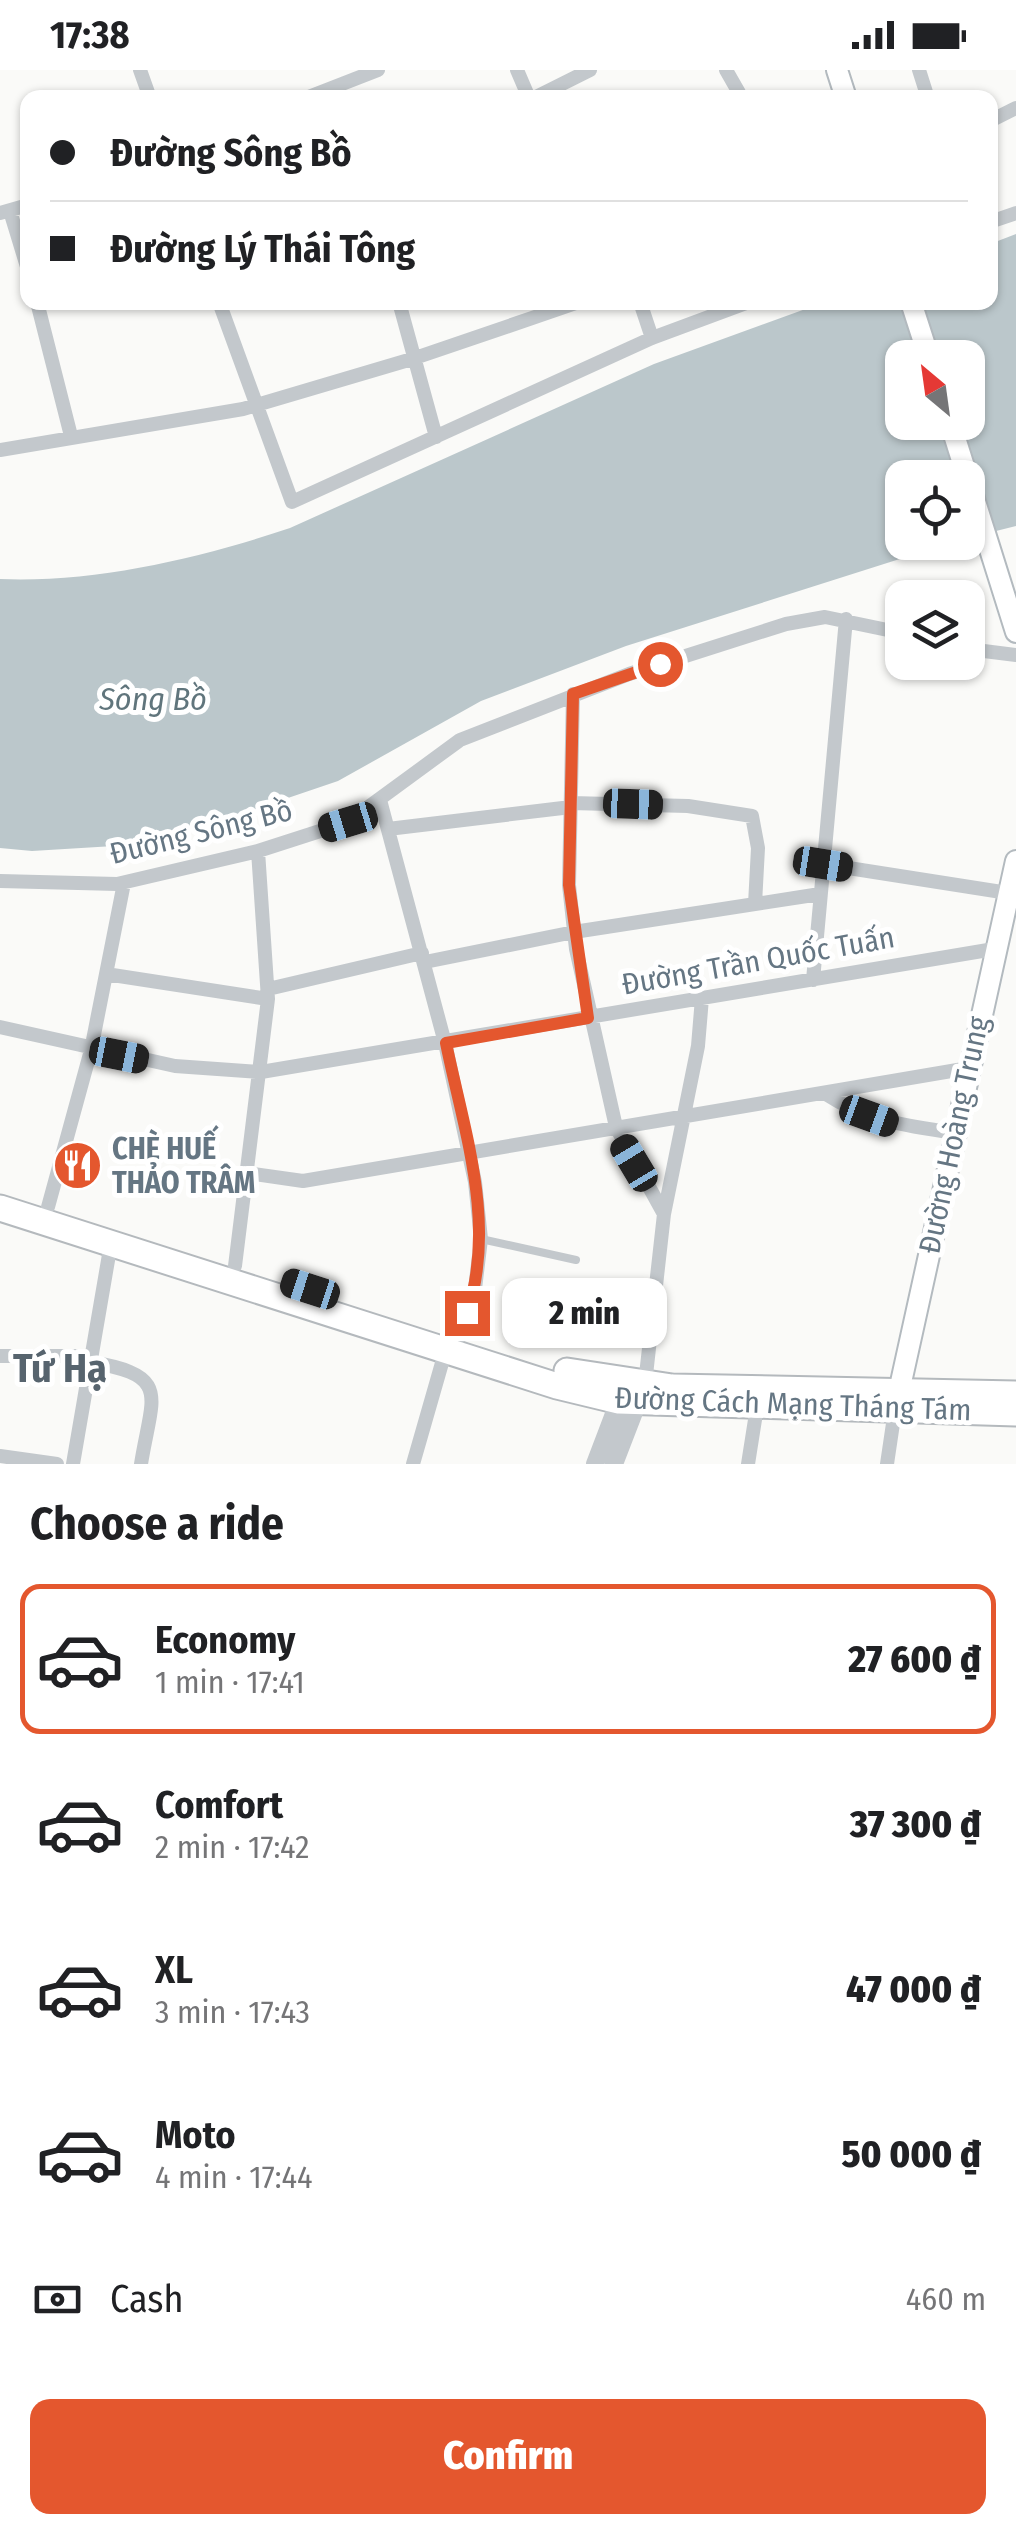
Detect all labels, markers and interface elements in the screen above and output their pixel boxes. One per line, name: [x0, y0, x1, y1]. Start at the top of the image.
text: 17:38: [50, 12, 130, 58]
text: Đường Sông Bồ: [110, 130, 352, 176]
text: Đường Lý Thái Tông: [110, 226, 415, 272]
north arrow: [885, 340, 985, 440]
map controls: [885, 340, 985, 680]
button: locate: [885, 460, 985, 560]
button: layers: [885, 580, 985, 680]
route start: [638, 642, 683, 687]
water label: Sông Bồ: [98, 680, 207, 718]
car: [602, 788, 664, 820]
street label: Đường Sông Bồ: [106, 792, 296, 872]
car: [315, 799, 381, 845]
car: [791, 844, 855, 884]
street label: Đường Trần Quốc Tuấn: [619, 919, 897, 1003]
street label: Đường Hoàng Trung: [911, 1012, 997, 1257]
car: [87, 1035, 151, 1075]
car: [836, 1092, 902, 1140]
place label: CHÈ HUẾ THẢO TRÂM: [112, 1125, 255, 1201]
car: [606, 1130, 662, 1196]
restaurant icon: CHÈ HUẾ THẢO TRÂM: [51, 1140, 103, 1192]
car: [277, 1265, 343, 1313]
callout: 2 min: [502, 1278, 667, 1348]
route end: [445, 1291, 490, 1336]
text: 2 min: [549, 1294, 620, 1332]
district label: Tứ Hạ: [13, 1345, 107, 1393]
street label: Đường Cách Mạng Tháng Tám: [614, 1380, 972, 1428]
text: Choose a ride: [30, 1497, 284, 1551]
icon: car: [35, 1614, 125, 1704]
text: Economy: [155, 1617, 295, 1663]
text: 27 600 ₫: [848, 1636, 981, 1682]
text: 1 min · 17:41: [155, 1663, 305, 1701]
icon: car: [35, 1779, 125, 1869]
text: Comfort: [155, 1782, 283, 1828]
text: 37 300 ₫: [850, 1801, 981, 1847]
text: 2 min · 17:42: [155, 1828, 309, 1866]
icon: car: [35, 1944, 125, 2034]
text: XL: [155, 1947, 193, 1993]
text: 47 000 ₫: [846, 1966, 981, 2012]
text: 3 min · 17:43: [155, 1993, 310, 2031]
icon: car: [35, 2109, 125, 2199]
text: Moto: [155, 2112, 236, 2158]
text: 50 000 ₫: [842, 2131, 981, 2177]
text: 4 min · 17:44: [155, 2158, 312, 2196]
icon: cash: [30, 2272, 85, 2327]
text: Cash: [110, 2276, 184, 2322]
text: 460 m: [906, 2280, 986, 2318]
button: Confirm: [30, 2399, 986, 2514]

